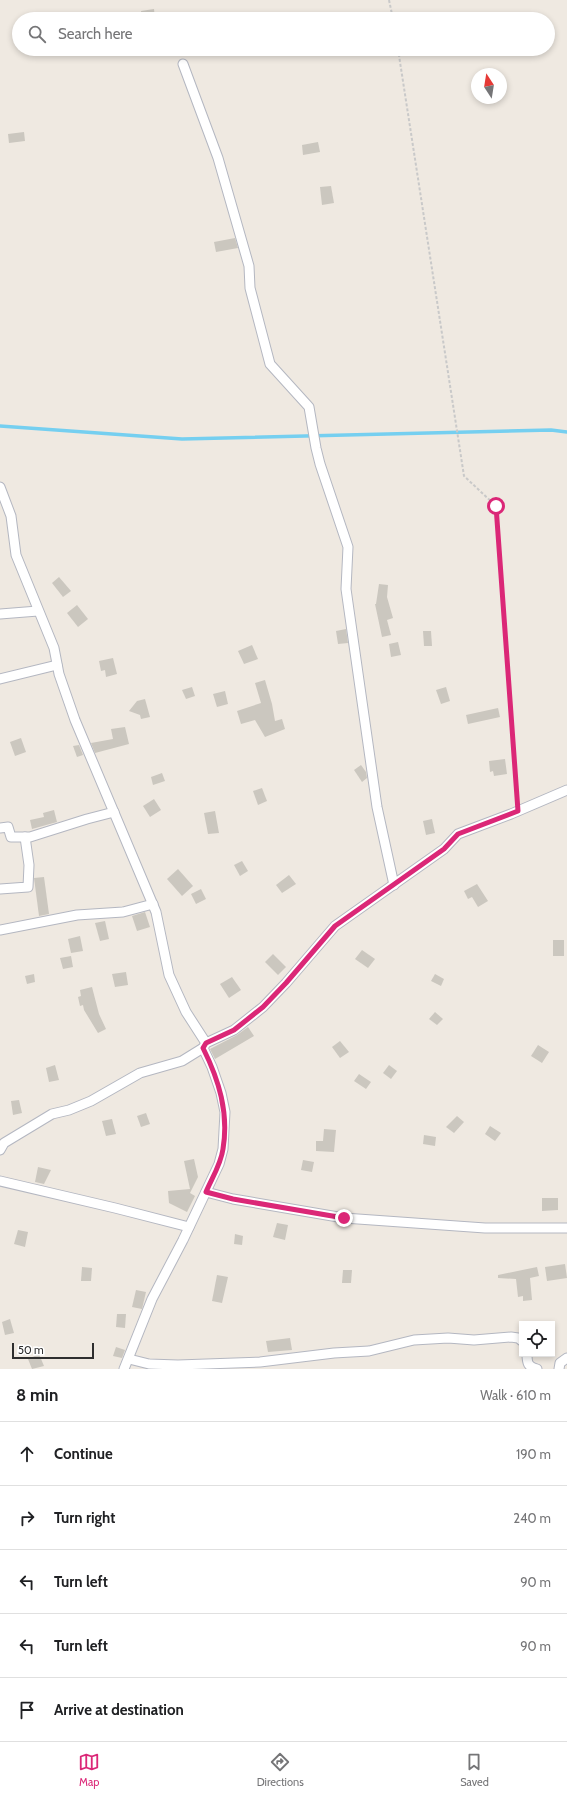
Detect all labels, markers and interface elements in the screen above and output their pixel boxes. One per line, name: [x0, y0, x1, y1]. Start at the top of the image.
search box: [12, 12, 555, 56]
icon: search: [26, 23, 48, 45]
text: Search here: [58, 25, 133, 43]
north arrow: [471, 68, 507, 104]
route start: [487, 497, 505, 515]
route end: [335, 1209, 353, 1227]
map controls: [519, 1321, 555, 1357]
button: locate: [519, 1321, 555, 1357]
scale bar: [12, 1341, 94, 1360]
text: 50 m: [18, 1343, 44, 1357]
text: 8 min: [16, 1385, 58, 1405]
text: Walk · 610 m: [480, 1387, 551, 1403]
icon: ahead: [16, 1443, 38, 1465]
text: Continue: [54, 1445, 113, 1463]
text: 190 m: [516, 1446, 551, 1462]
icon: right: [16, 1507, 38, 1529]
text: Turn right: [54, 1509, 115, 1527]
text: 240 m: [513, 1510, 551, 1526]
icon: left: [16, 1571, 38, 1593]
text: Turn left: [54, 1573, 108, 1591]
text: 90 m: [520, 1574, 551, 1590]
icon: left: [16, 1635, 38, 1657]
text: Turn left: [54, 1637, 108, 1655]
text: 90 m: [520, 1638, 551, 1654]
icon: arrive: [16, 1699, 38, 1721]
text: Arrive at destination: [54, 1701, 184, 1719]
tab: Map: [78, 1751, 100, 1789]
tab: Directions: [257, 1751, 304, 1789]
tab: Saved: [460, 1751, 489, 1789]

